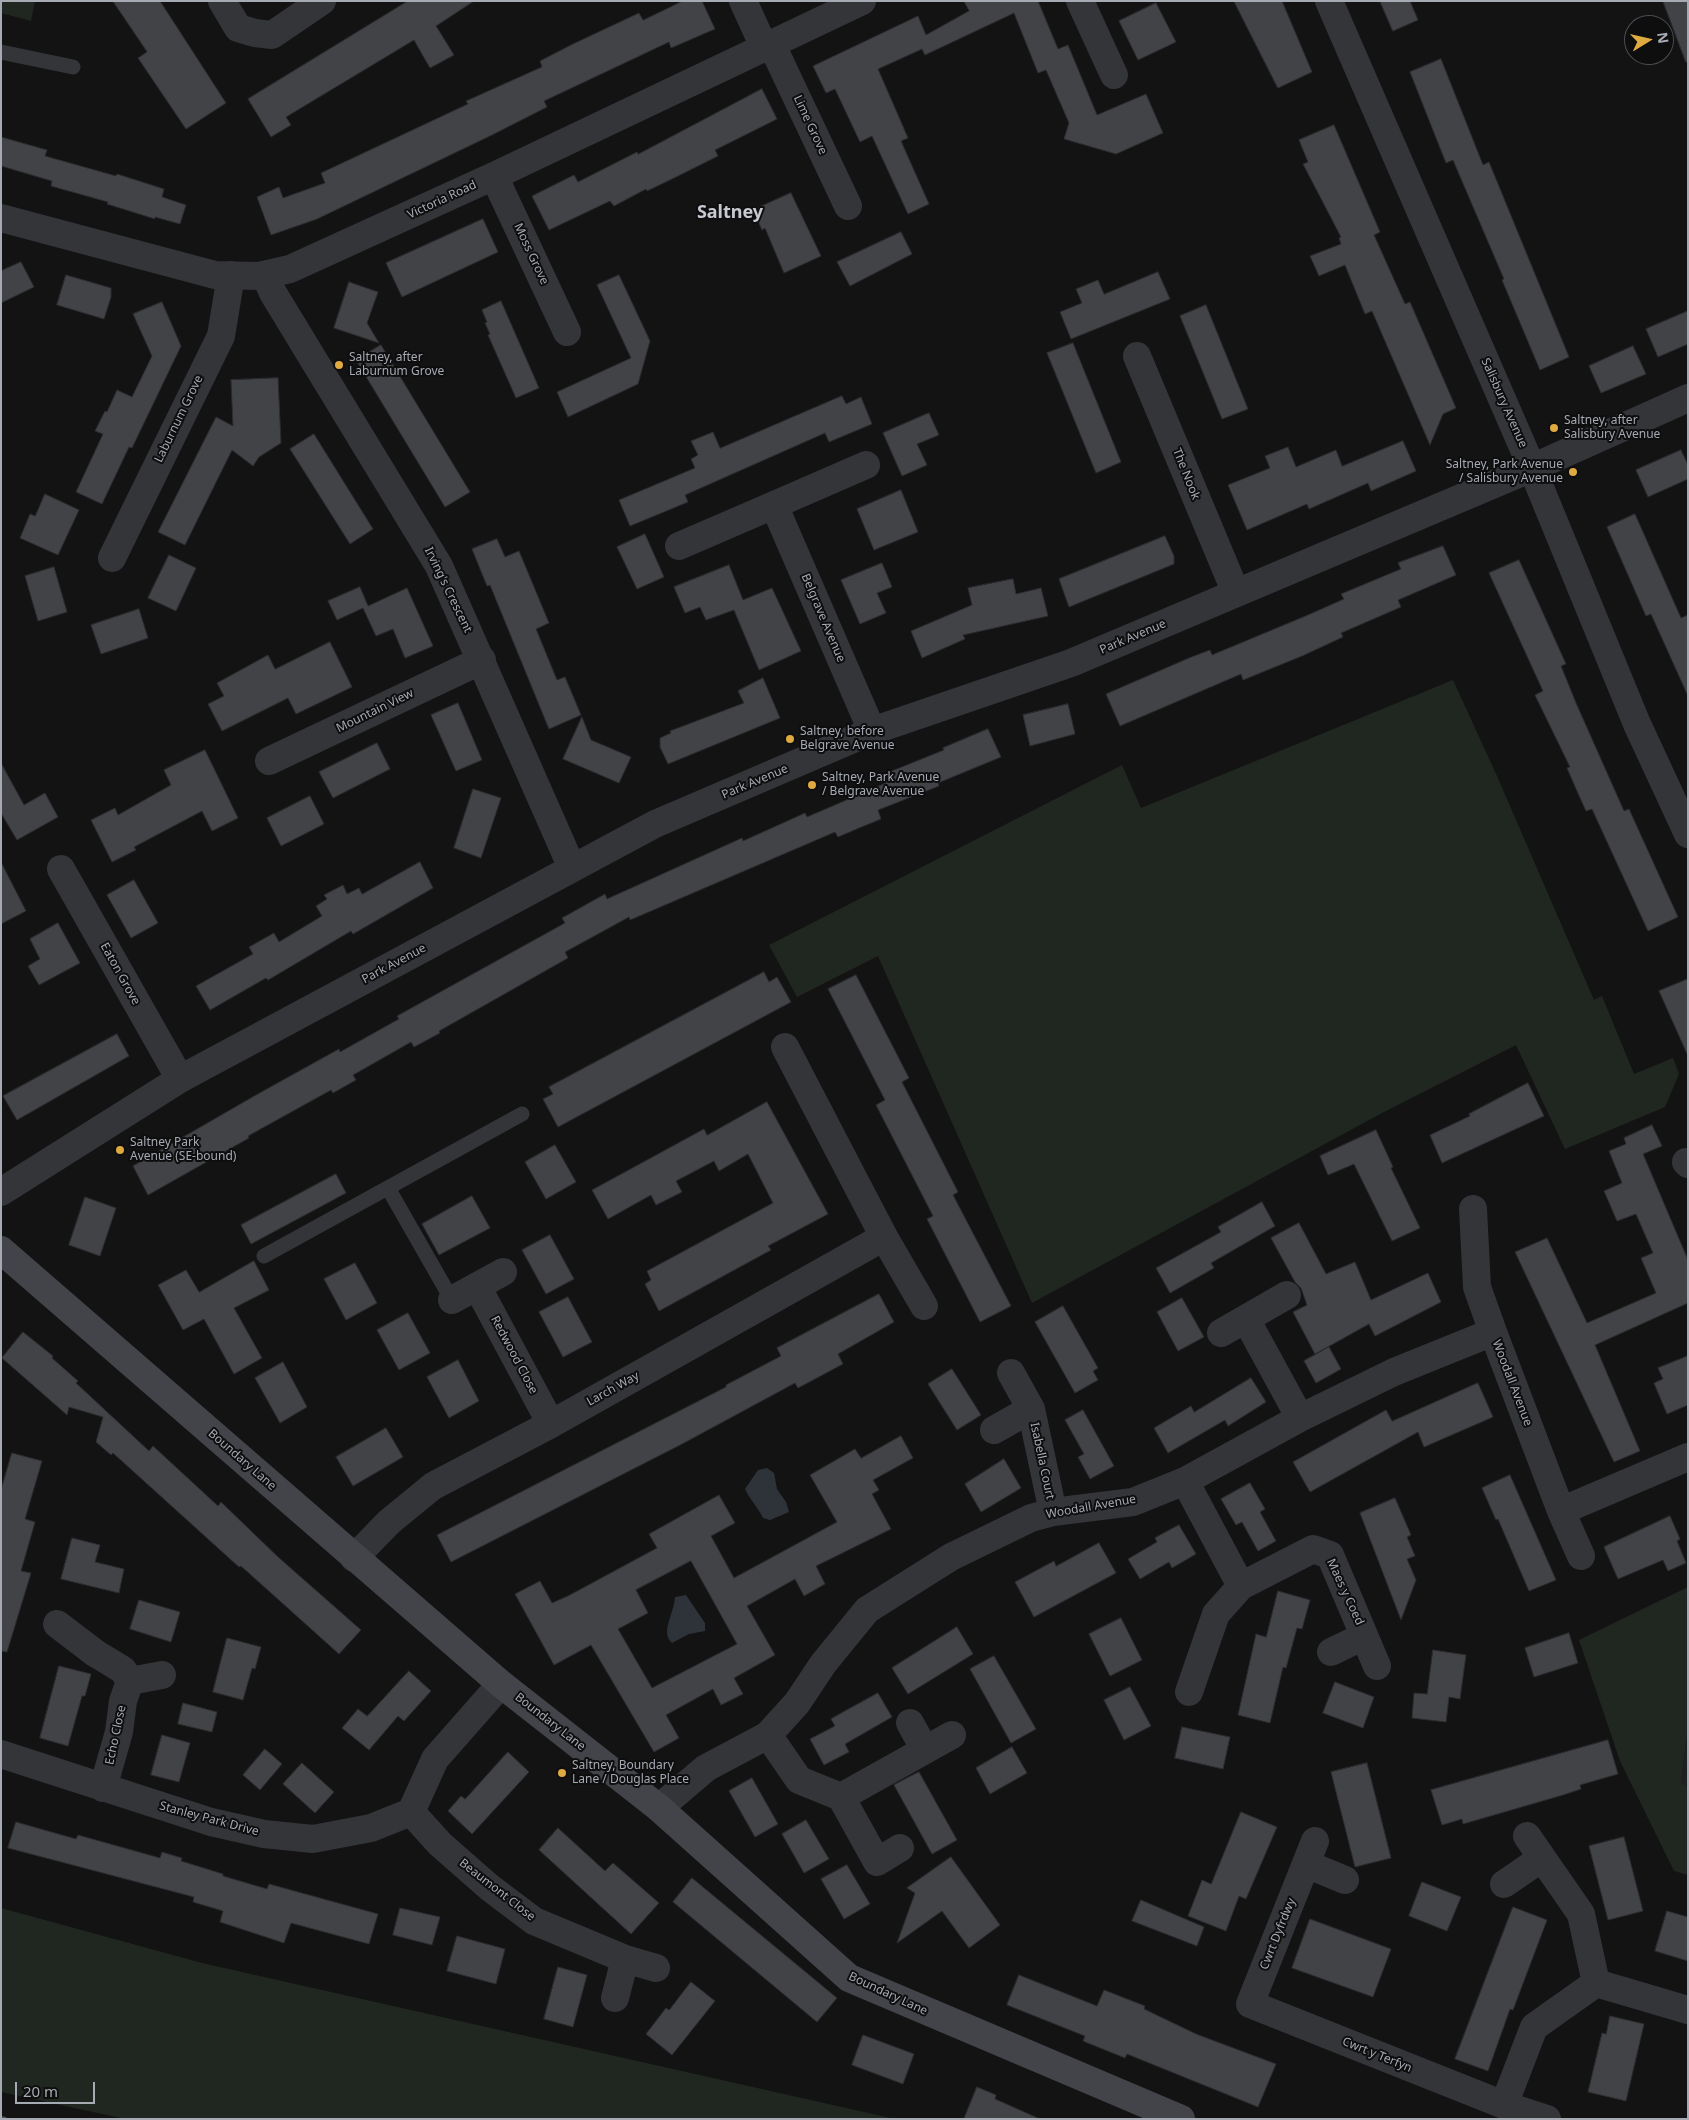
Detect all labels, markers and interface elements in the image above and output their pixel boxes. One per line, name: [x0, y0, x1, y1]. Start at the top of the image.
north arrow: [1624, 15, 1674, 65]
text: N: [1653, 31, 1674, 45]
street label: Lime Grove: [790, 93, 830, 157]
street label: Victoria Road: [405, 178, 479, 222]
district label: Saltney: [697, 202, 763, 224]
street label: Moss Grove: [511, 221, 551, 287]
place label: Saltney, after Laburnum Grove: [349, 351, 444, 379]
street label: Salisbury Avenue: [1478, 356, 1530, 450]
marker: Saltney, after Laburnum Grove: [333, 359, 345, 371]
street label: Laburnum Grove: [152, 373, 206, 465]
place label: Saltney, after Salisbury Avenue: [1564, 414, 1660, 442]
marker: Saltney, after Salisbury Avenue: [1548, 422, 1560, 434]
street label: The Nook: [1169, 446, 1203, 502]
place label: Saltney, Park Avenue / Salisbury Avenue: [1446, 458, 1563, 486]
marker: Saltney, Park Avenue / Salisbury Avenue: [1567, 466, 1579, 478]
street label: Irving's Crescent: [421, 545, 475, 635]
street label: Belgrave Avenue: [798, 572, 848, 664]
street label: Park Avenue: [1098, 617, 1168, 657]
street label: Mountain View: [334, 686, 416, 736]
place label: Saltney, before Belgrave Avenue: [800, 725, 895, 753]
marker: Saltney, before Belgrave Avenue: [784, 733, 796, 745]
street label: Park Avenue: [720, 762, 790, 802]
place label: Saltney, Park Avenue / Belgrave Avenue: [822, 771, 939, 799]
marker: Saltney, Park Avenue / Belgrave Avenue: [806, 779, 818, 791]
street label: Eaton Grove: [97, 940, 143, 1008]
street label: Park Avenue: [359, 941, 429, 987]
place label: Saltney Park Avenue (SE-bound): [130, 1136, 236, 1164]
marker: Saltney Park Avenue (SE-bound): [114, 1144, 126, 1156]
street label: Redwood Close: [487, 1313, 541, 1397]
street label: Woodall Avenue: [1489, 1338, 1535, 1428]
street label: Larch Way: [584, 1369, 642, 1409]
street label: Isabella Court: [1027, 1421, 1057, 1501]
street label: Boundary Lane: [205, 1427, 279, 1493]
street label: Woodall Avenue: [1045, 1492, 1137, 1522]
street label: Maes y Coed: [1323, 1557, 1367, 1627]
street label: Boundary Lane: [512, 1690, 588, 1754]
street label: Echo Close: [103, 1704, 129, 1766]
place label: Saltney, Boundary Lane / Douglas Place: [572, 1759, 689, 1787]
marker: Saltney, Boundary Lane / Douglas Place: [556, 1767, 568, 1779]
street label: Stanley Park Drive: [158, 1799, 260, 1839]
street label: Beaumont Close: [456, 1856, 538, 1924]
street label: Cwrt Dyfrdwy: [1257, 1896, 1299, 1972]
street label: Boundary Lane: [846, 1969, 930, 2019]
street label: Cwrt y Terfyn: [1340, 2034, 1414, 2076]
scale bar: [18, 2072, 98, 2104]
text: 20 m: [23, 2081, 58, 2101]

